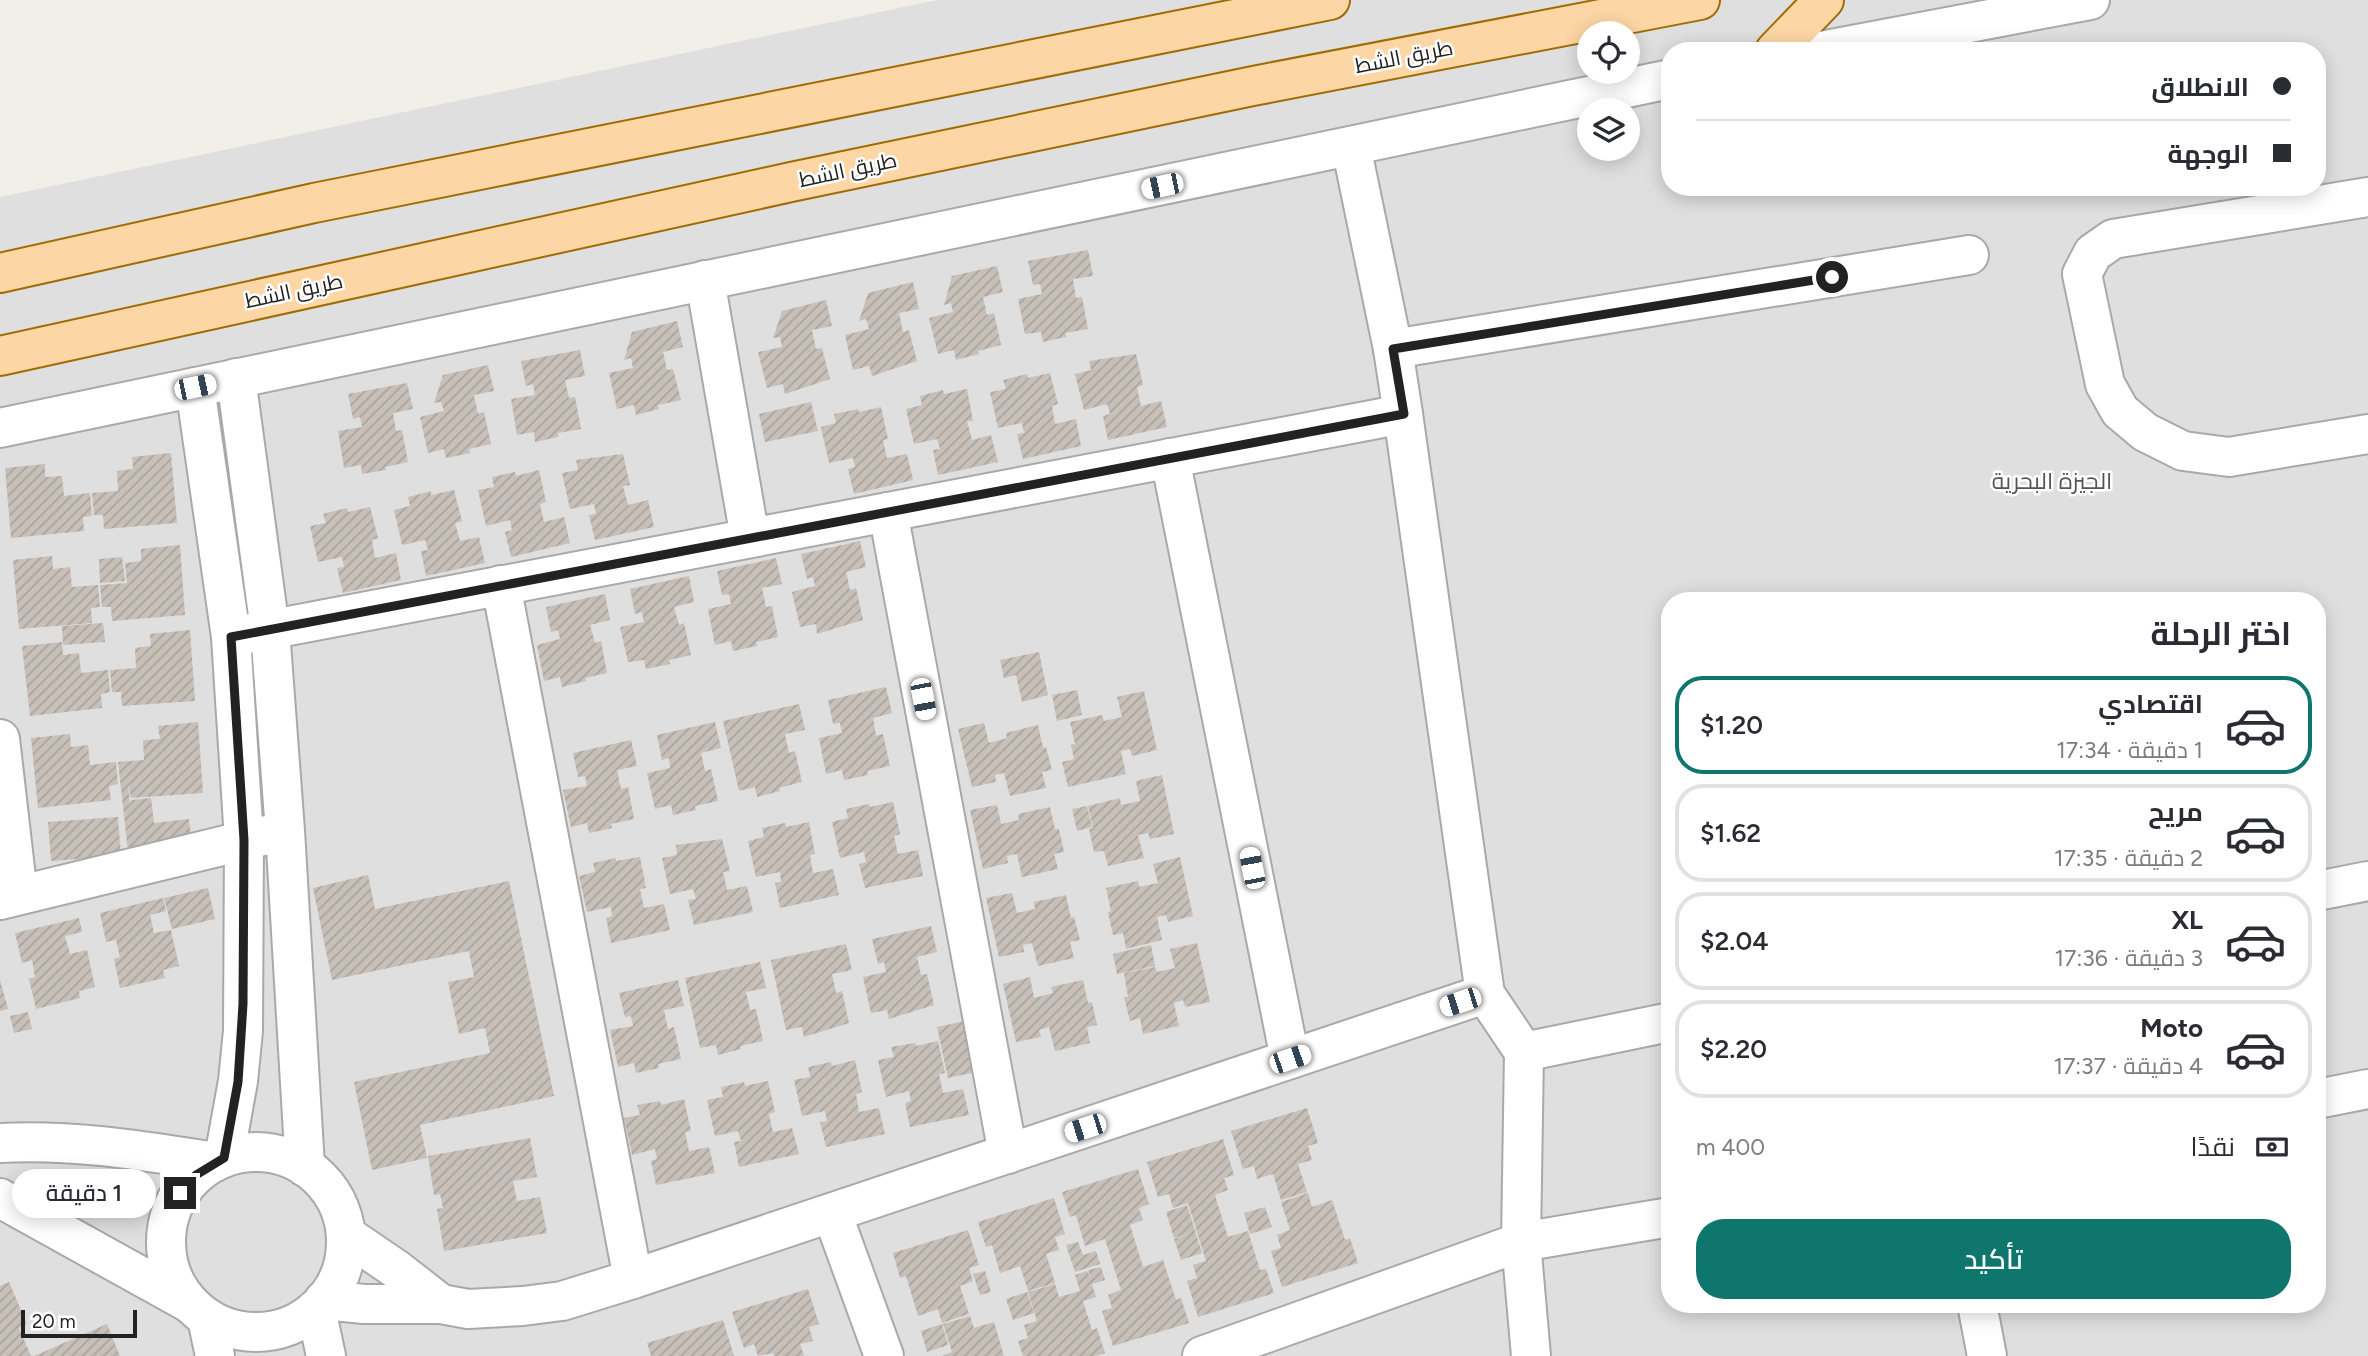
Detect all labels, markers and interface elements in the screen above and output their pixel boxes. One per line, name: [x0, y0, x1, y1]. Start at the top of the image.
map controls: [1577, 21, 1640, 161]
button: locate: [1577, 21, 1640, 84]
street label: طريق الشط: [1353, 35, 1455, 79]
text: الانطلاق: [2151, 71, 2249, 103]
button: layers: [1577, 98, 1640, 161]
text: الوجهة: [2168, 138, 2249, 170]
street label: طريق الشط: [797, 147, 899, 193]
car: [1140, 171, 1185, 201]
route start: [1816, 261, 1848, 293]
street label: طريق الشط: [243, 268, 345, 314]
car: [173, 372, 218, 402]
district label: الجيزة البحرية: [1992, 467, 2112, 495]
text: اختر الرحلة: [2150, 615, 2291, 653]
car: [909, 676, 938, 722]
text: اقتصادي: [2098, 688, 2203, 720]
icon: car: [2224, 694, 2287, 757]
text: $1.20: [1700, 709, 1763, 741]
text: 1 دقيقة · 17:34: [2056, 736, 2203, 764]
text: مريح: [2148, 796, 2203, 828]
icon: car: [2224, 802, 2287, 865]
text: $1.62: [1700, 817, 1761, 849]
text: 2 دقيقة · 17:35: [2054, 844, 2203, 872]
car: [1238, 845, 1267, 891]
text: XL: [2171, 904, 2203, 936]
icon: car: [2224, 910, 2287, 973]
text: $2.04: [1700, 925, 1768, 957]
text: 3 دقيقة · 17:36: [2055, 944, 2203, 972]
car: [1437, 986, 1484, 1018]
text: Moto: [2140, 1012, 2203, 1044]
icon: car: [2224, 1018, 2287, 1081]
text: $2.20: [1700, 1033, 1767, 1065]
car: [1267, 1042, 1314, 1076]
text: 4 دقيقة · 17:37: [2053, 1052, 2203, 1080]
car: [1062, 1112, 1109, 1144]
icon: cash: [2253, 1128, 2291, 1166]
text: نقدًا: [2191, 1131, 2235, 1163]
text: 400 m: [1696, 1133, 1765, 1161]
callout: 1 دقيقة: [12, 1168, 156, 1218]
route end: [164, 1177, 196, 1209]
text: 1 دقيقة: [46, 1179, 122, 1207]
button: تأكيد: [1696, 1219, 2291, 1299]
scale bar: [21, 1307, 136, 1339]
text: 20 m: [32, 1310, 76, 1333]

